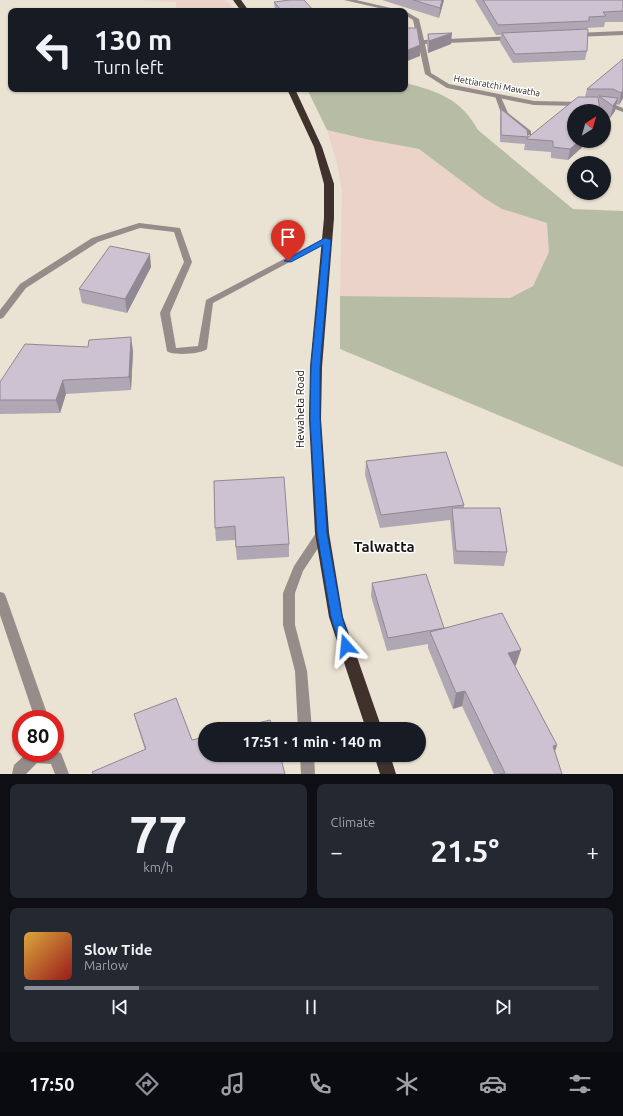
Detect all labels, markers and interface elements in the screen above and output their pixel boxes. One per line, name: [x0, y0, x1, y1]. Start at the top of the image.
icon: left: [28, 24, 80, 76]
text: 130 m: [94, 24, 172, 55]
text: Turn left: [94, 57, 164, 77]
street label: Hettiaratchi Mawatha: [453, 73, 541, 99]
north arrow: [567, 104, 611, 148]
map controls: [567, 104, 611, 200]
button: search: [567, 156, 611, 200]
pin: [271, 220, 305, 261]
icon: arrive: [277, 226, 299, 248]
street label: Hewaheta Road: [294, 370, 306, 448]
district label: Talwatta: [353, 538, 415, 555]
position arrow: [325, 625, 367, 667]
speed limit sign: 80: [12, 710, 64, 762]
text: 17:51 · 1 min · 140 m: [243, 733, 381, 750]
text: 77: [129, 805, 188, 863]
text: Climate: [331, 815, 375, 829]
text: 21.5°: [430, 834, 499, 868]
text: −: [331, 839, 343, 864]
text: +: [587, 839, 599, 864]
text: km/h: [143, 860, 173, 874]
text: Slow Tide: [84, 941, 152, 958]
text: Marlow: [84, 958, 128, 972]
icon: previous: [109, 996, 131, 1018]
icon: pause: [300, 996, 322, 1018]
icon: next: [492, 996, 514, 1018]
icon: directions: [133, 1070, 161, 1098]
icon: music: [219, 1070, 247, 1098]
icon: phone: [306, 1070, 334, 1098]
icon: climate: [393, 1070, 421, 1098]
icon: car: [479, 1070, 507, 1098]
icon: filters: [566, 1070, 594, 1098]
text: 17:50: [29, 1074, 74, 1094]

